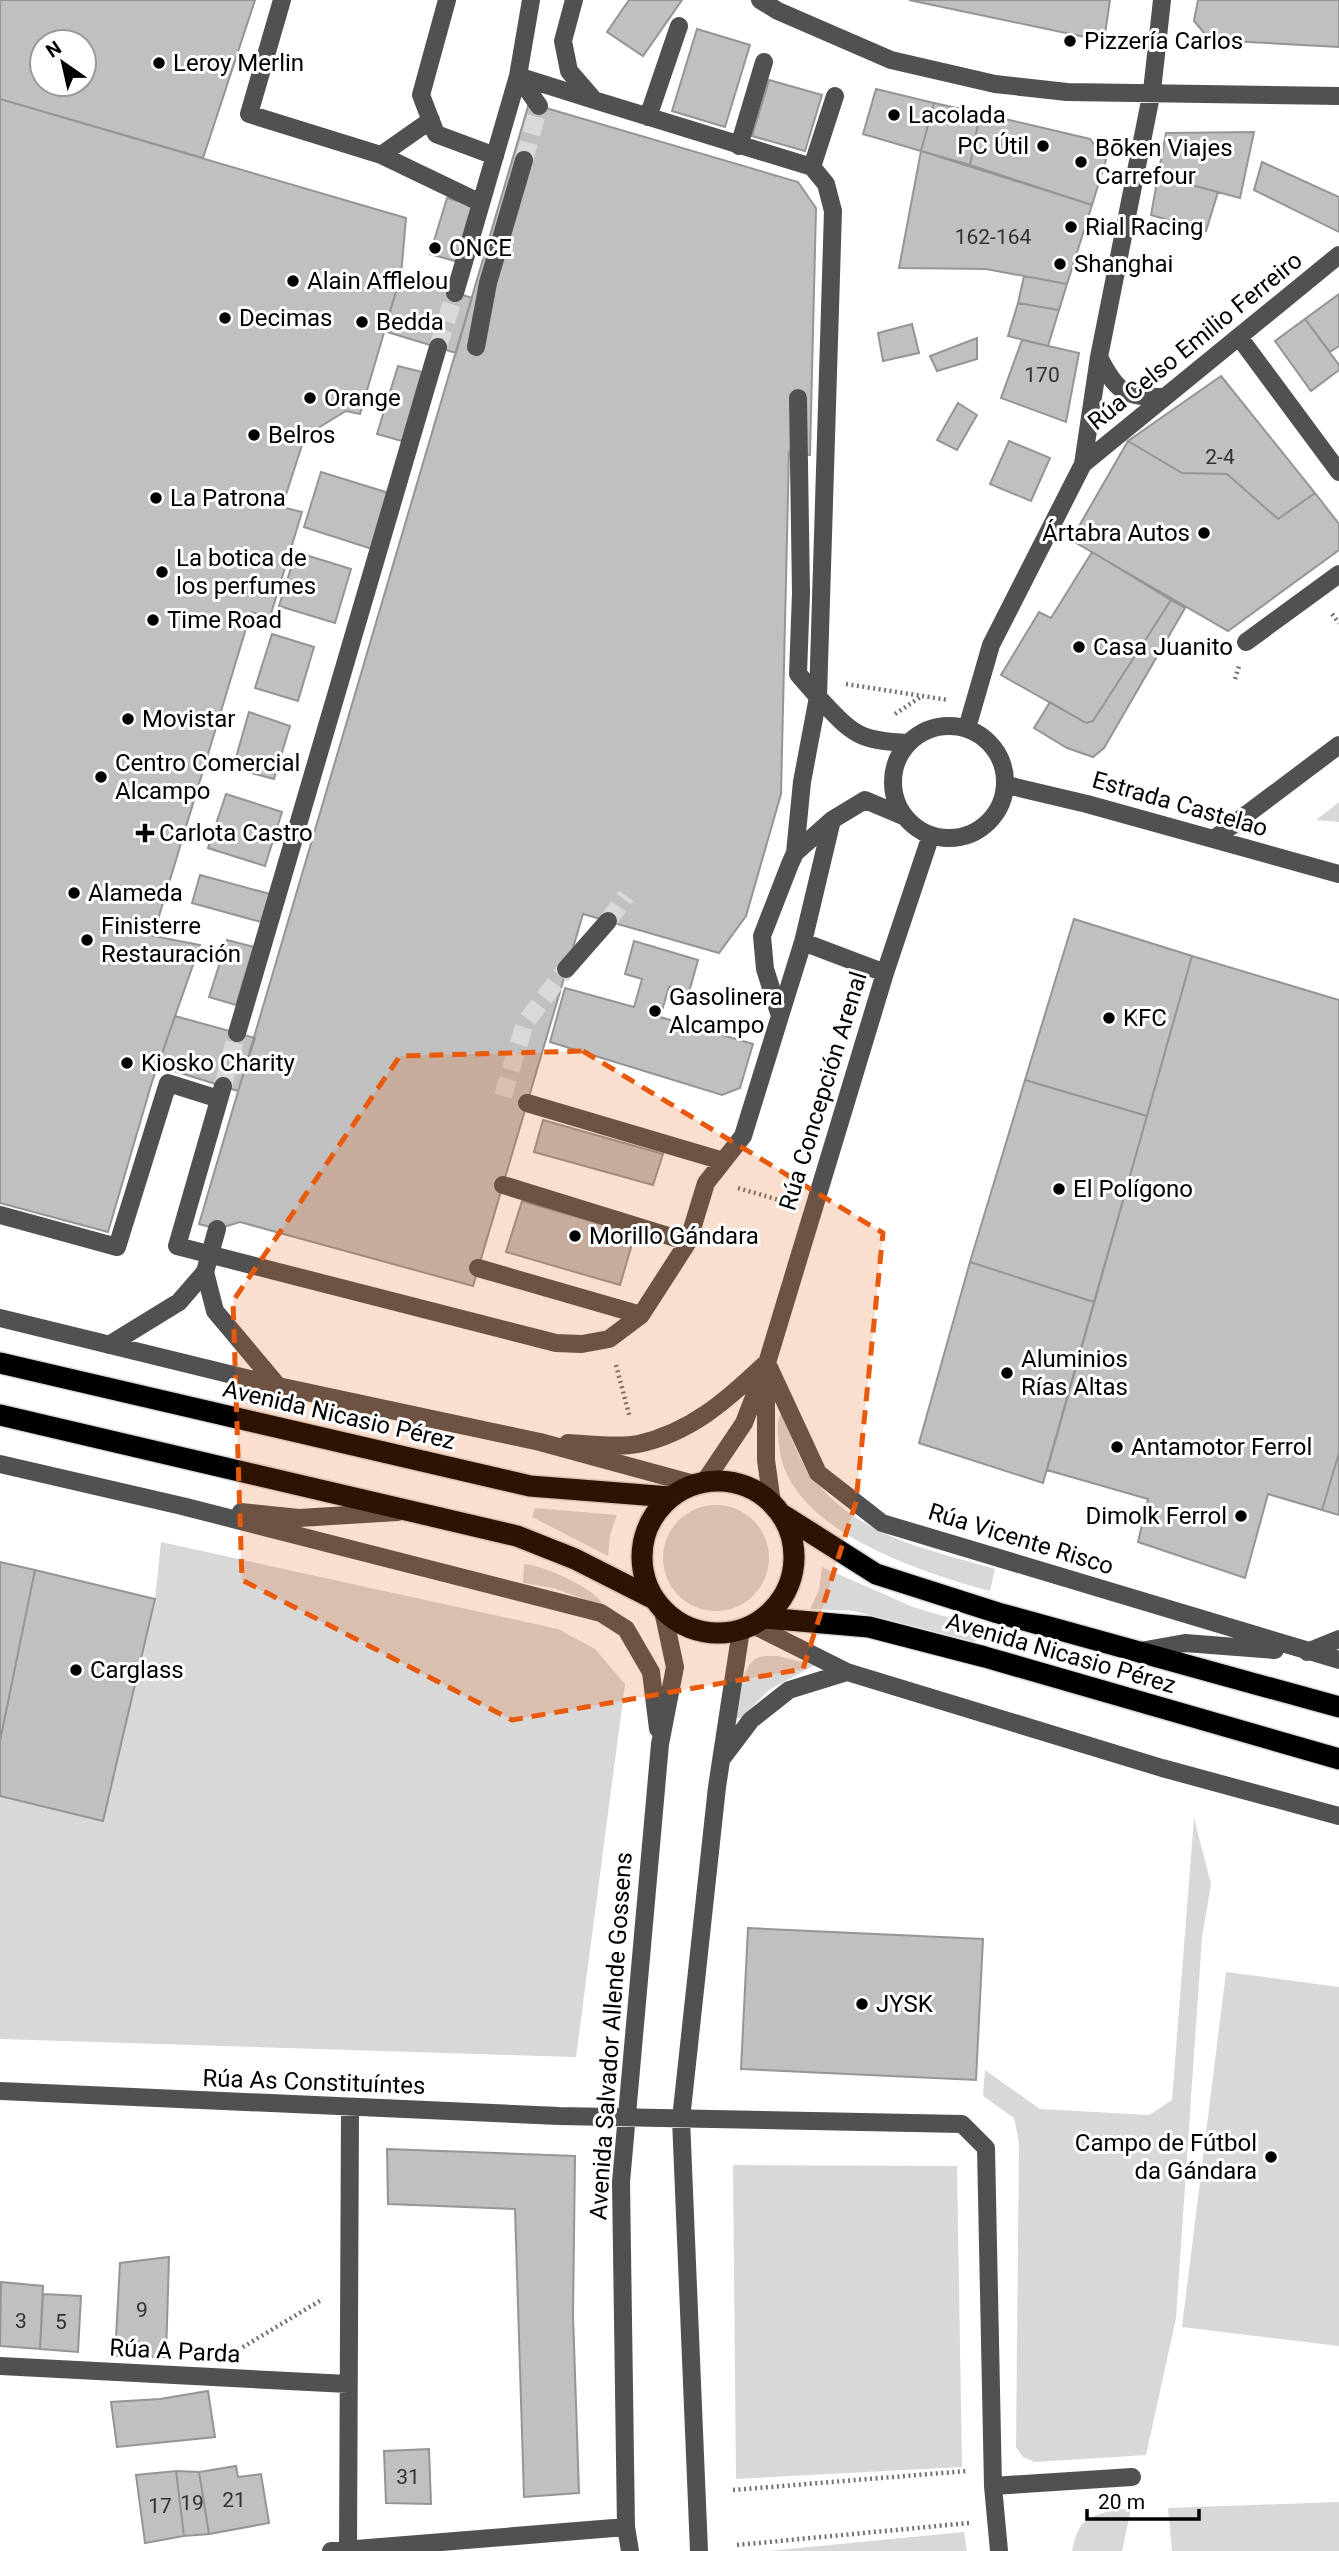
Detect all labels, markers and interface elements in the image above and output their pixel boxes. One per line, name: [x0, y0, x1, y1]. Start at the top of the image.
place label: Pizzería Carlos: [1084, 27, 1243, 55]
north arrow: [28, 28, 98, 98]
marker: Pizzería Carlos: [1062, 33, 1078, 49]
text: N: [42, 36, 66, 63]
place label: Leroy Merlin: [173, 49, 304, 77]
marker: Leroy Merlin: [151, 55, 167, 71]
place label: Lacolada: [908, 101, 1006, 129]
marker: Lacolada: [886, 107, 902, 123]
place label: PC Útil: [957, 132, 1029, 160]
place label: Bōken Viajes Carrefour: [1095, 134, 1233, 190]
marker: PC Útil: [1035, 138, 1051, 154]
marker: Bōken Viajes Carrefour: [1073, 154, 1089, 170]
place label: Rial Racing: [1085, 213, 1203, 241]
marker: Rial Racing: [1063, 219, 1079, 235]
house number: 162-164: [955, 225, 1032, 249]
place label: ONCE: [449, 234, 512, 262]
marker: ONCE: [427, 240, 443, 256]
street label: Rúa Celso Emilio Ferreiro: [1082, 246, 1308, 436]
place label: Shanghai: [1074, 250, 1173, 278]
marker: Shanghai: [1052, 256, 1068, 272]
place label: Alain Afflelou: [307, 267, 448, 295]
marker: Alain Afflelou: [285, 273, 301, 289]
place label: Decimas: [239, 304, 332, 332]
place label: Bedda: [376, 308, 444, 336]
marker: Decimas: [217, 310, 233, 326]
marker: Bedda: [354, 314, 370, 330]
house number: 170: [1024, 363, 1060, 387]
place label: Orange: [324, 384, 401, 412]
marker: Orange: [302, 390, 318, 406]
place label: Belros: [268, 421, 336, 449]
marker: Belros: [246, 427, 262, 443]
house number: 2-4: [1205, 445, 1235, 469]
place label: La Patrona: [170, 484, 286, 512]
marker: La Patrona: [148, 490, 164, 506]
place label: Ártabra Autos: [1042, 519, 1190, 547]
marker: Ártabra Autos: [1196, 525, 1212, 541]
place label: La botica de los perfumes: [176, 544, 316, 600]
marker: La botica de los perfumes: [154, 564, 170, 580]
place label: Time Road: [167, 606, 282, 634]
marker: Time Road: [145, 612, 161, 628]
place label: Casa Juanito: [1093, 633, 1233, 661]
marker: Casa Juanito: [1071, 639, 1087, 655]
place label: Movistar: [142, 705, 235, 733]
marker: Movistar: [120, 711, 136, 727]
place label: Centro Comercial Alcampo: [115, 749, 300, 805]
street label: Estrada Castelao: [1089, 766, 1271, 842]
marker: Centro Comercial Alcampo: [93, 769, 109, 785]
place label: Carlota Castro: [159, 819, 313, 847]
marker: Carlota Castro: [137, 825, 153, 841]
place label: Alameda: [88, 879, 183, 907]
marker: Alameda: [66, 885, 82, 901]
place label: Finisterre Restauración: [101, 912, 241, 968]
marker: Finisterre Restauración: [79, 932, 95, 948]
street label: Rúa Concepción Arenal: [773, 968, 873, 1214]
place label: Gasolinera Alcampo: [669, 983, 783, 1039]
marker: Gasolinera Alcampo: [647, 1003, 663, 1019]
place label: KFC: [1123, 1004, 1167, 1032]
marker: KFC: [1101, 1010, 1117, 1026]
place label: Kiosko Charity: [141, 1049, 295, 1077]
marker: Kiosko Charity: [119, 1055, 135, 1071]
place label: El Polígono: [1073, 1175, 1193, 1203]
marker: El Polígono: [1051, 1181, 1067, 1197]
place label: Morillo Gándara: [589, 1222, 759, 1250]
marker: Morillo Gándara: [567, 1228, 583, 1244]
place label: Aluminios Rías Altas: [1021, 1345, 1128, 1401]
marker: Aluminios Rías Altas: [999, 1365, 1015, 1381]
street label: Avenida Nicasio Pérez: [220, 1375, 458, 1455]
place label: Antamotor Ferrol: [1131, 1433, 1312, 1461]
marker: Antamotor Ferrol: [1109, 1439, 1125, 1455]
street label: Rúa Vicente Risco: [925, 1497, 1117, 1581]
place label: Dimolk Ferrol: [1085, 1502, 1227, 1530]
marker: Dimolk Ferrol: [1233, 1508, 1249, 1524]
street label: Avenida Nicasio Pérez: [943, 1607, 1179, 1699]
place label: Carglass: [90, 1656, 184, 1684]
marker: Carglass: [68, 1662, 84, 1678]
street label: Avenida Salvador Allende Gossens: [584, 1851, 638, 2221]
place label: JYSK: [876, 1990, 934, 2018]
marker: JYSK: [854, 1996, 870, 2012]
street label: Rúa As Constituíntes: [202, 2064, 426, 2100]
place label: Campo de Fútbol da Gándara: [1075, 2129, 1257, 2185]
marker: Campo de Fútbol da Gándara: [1263, 2149, 1279, 2165]
house number: 9: [136, 2298, 148, 2322]
house number: 3: [15, 2309, 27, 2333]
house number: 5: [55, 2310, 67, 2334]
street label: Rúa A Parda: [109, 2334, 241, 2368]
house number: 31: [396, 2465, 420, 2489]
scale bar: [1087, 2478, 1199, 2522]
house number: 21: [222, 2488, 246, 2512]
text: 20 m: [1098, 2490, 1145, 2514]
house number: 19: [180, 2491, 204, 2515]
house number: 17: [148, 2494, 172, 2518]

